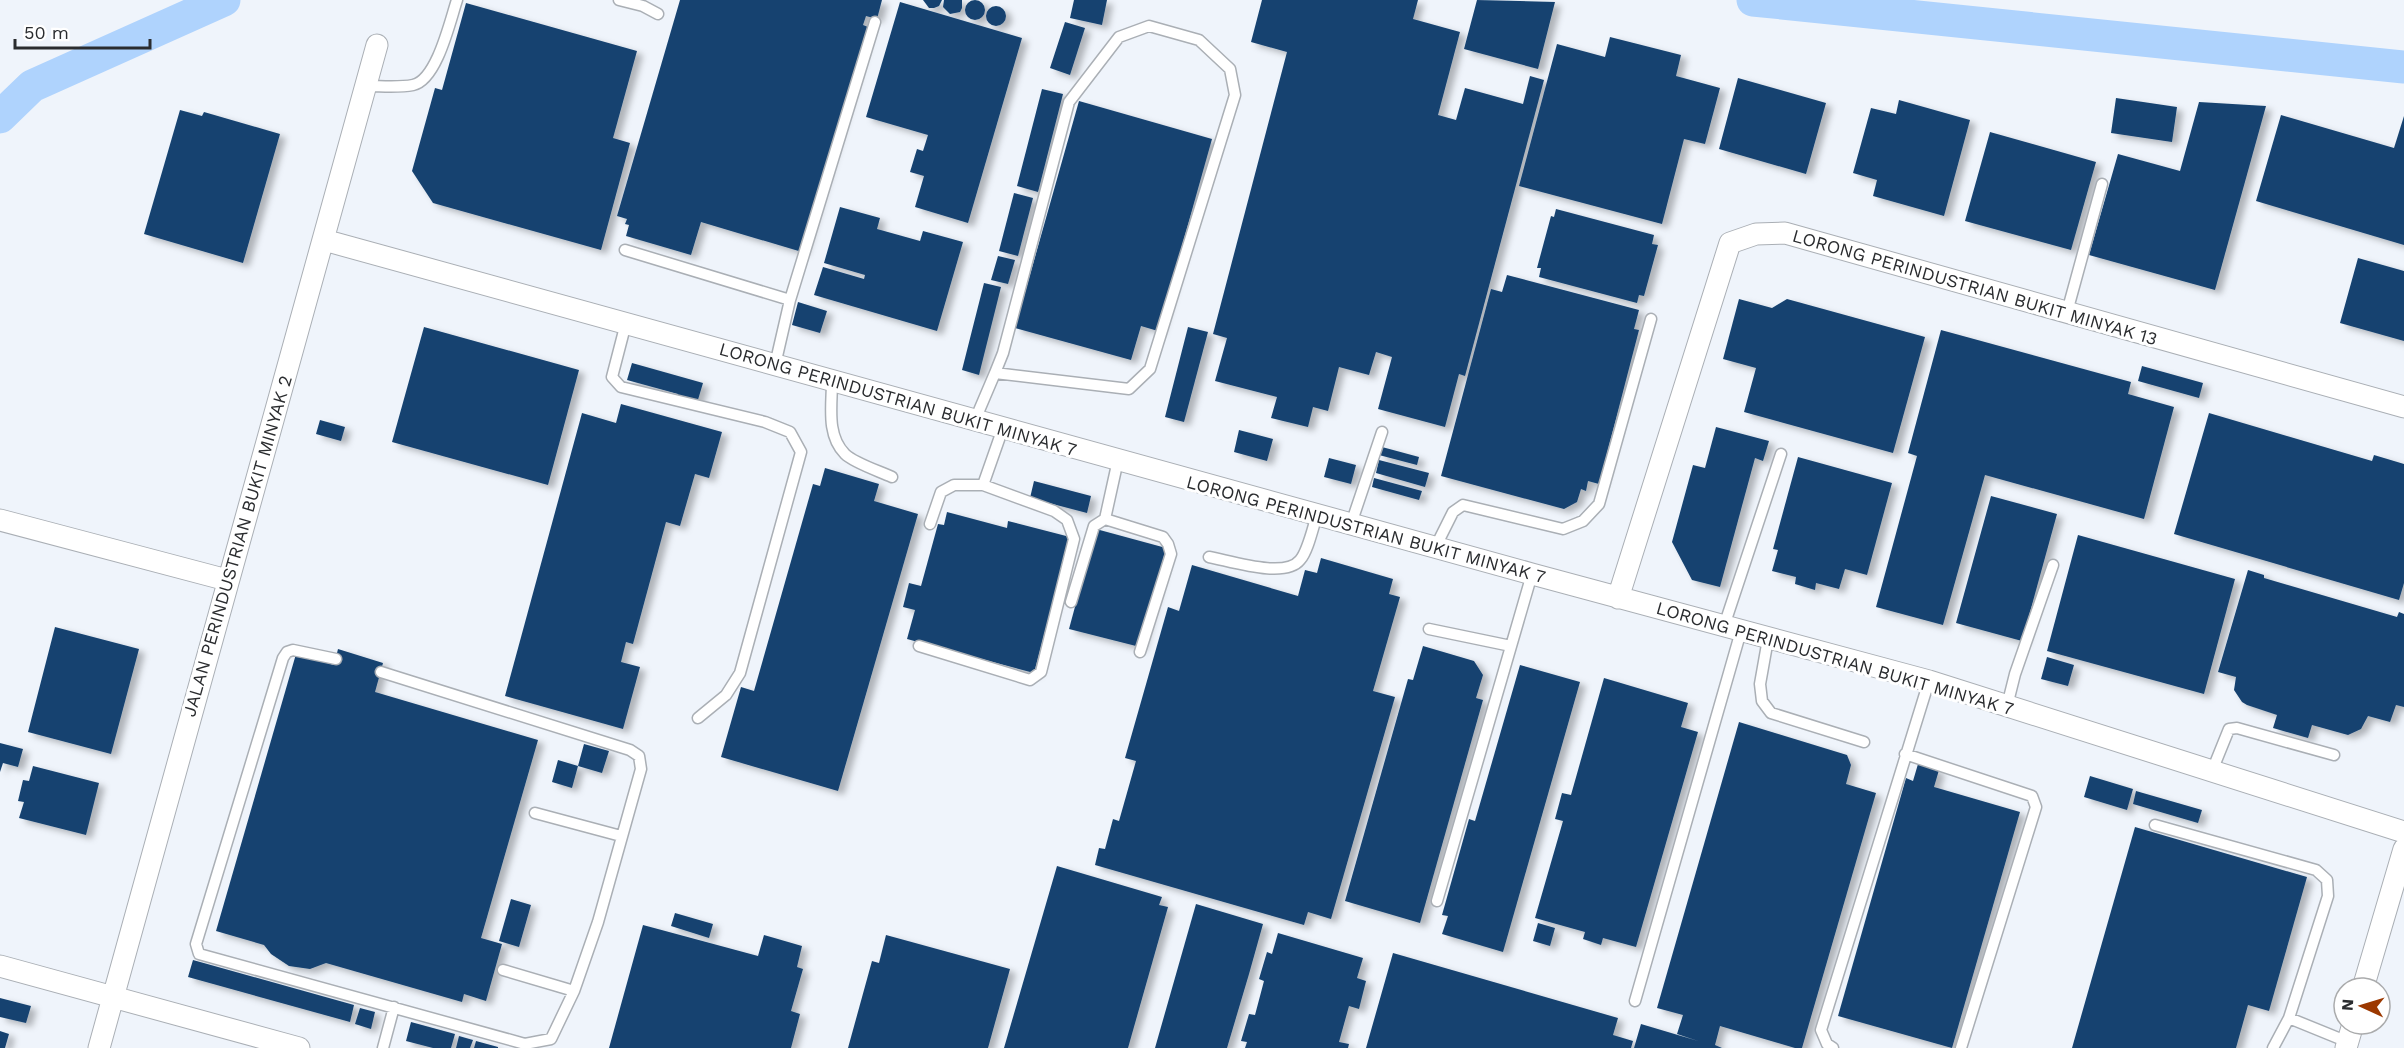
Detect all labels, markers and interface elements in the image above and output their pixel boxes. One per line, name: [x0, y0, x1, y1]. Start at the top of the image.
scale bar: [15, 12, 150, 50]
text: 50 m: [24, 22, 69, 43]
street label: LORONG PERINDUSTRIAN BUKIT MINYAK 13: [1790, 225, 2160, 349]
street label: LORONG PERINDUSTRIAN BUKIT MINYAK 7: [717, 338, 1079, 460]
street label: JALAN PERINDUSTRIAN BUKIT MINYAK 2: [178, 373, 296, 719]
street label: LORONG PERINDUSTRIAN BUKIT MINYAK 7: [1184, 471, 1548, 587]
street label: LORONG PERINDUSTRIAN BUKIT MINYAK 7: [1654, 597, 2016, 719]
north arrow: [2332, 976, 2392, 1036]
text: N: [2338, 998, 2357, 1012]

